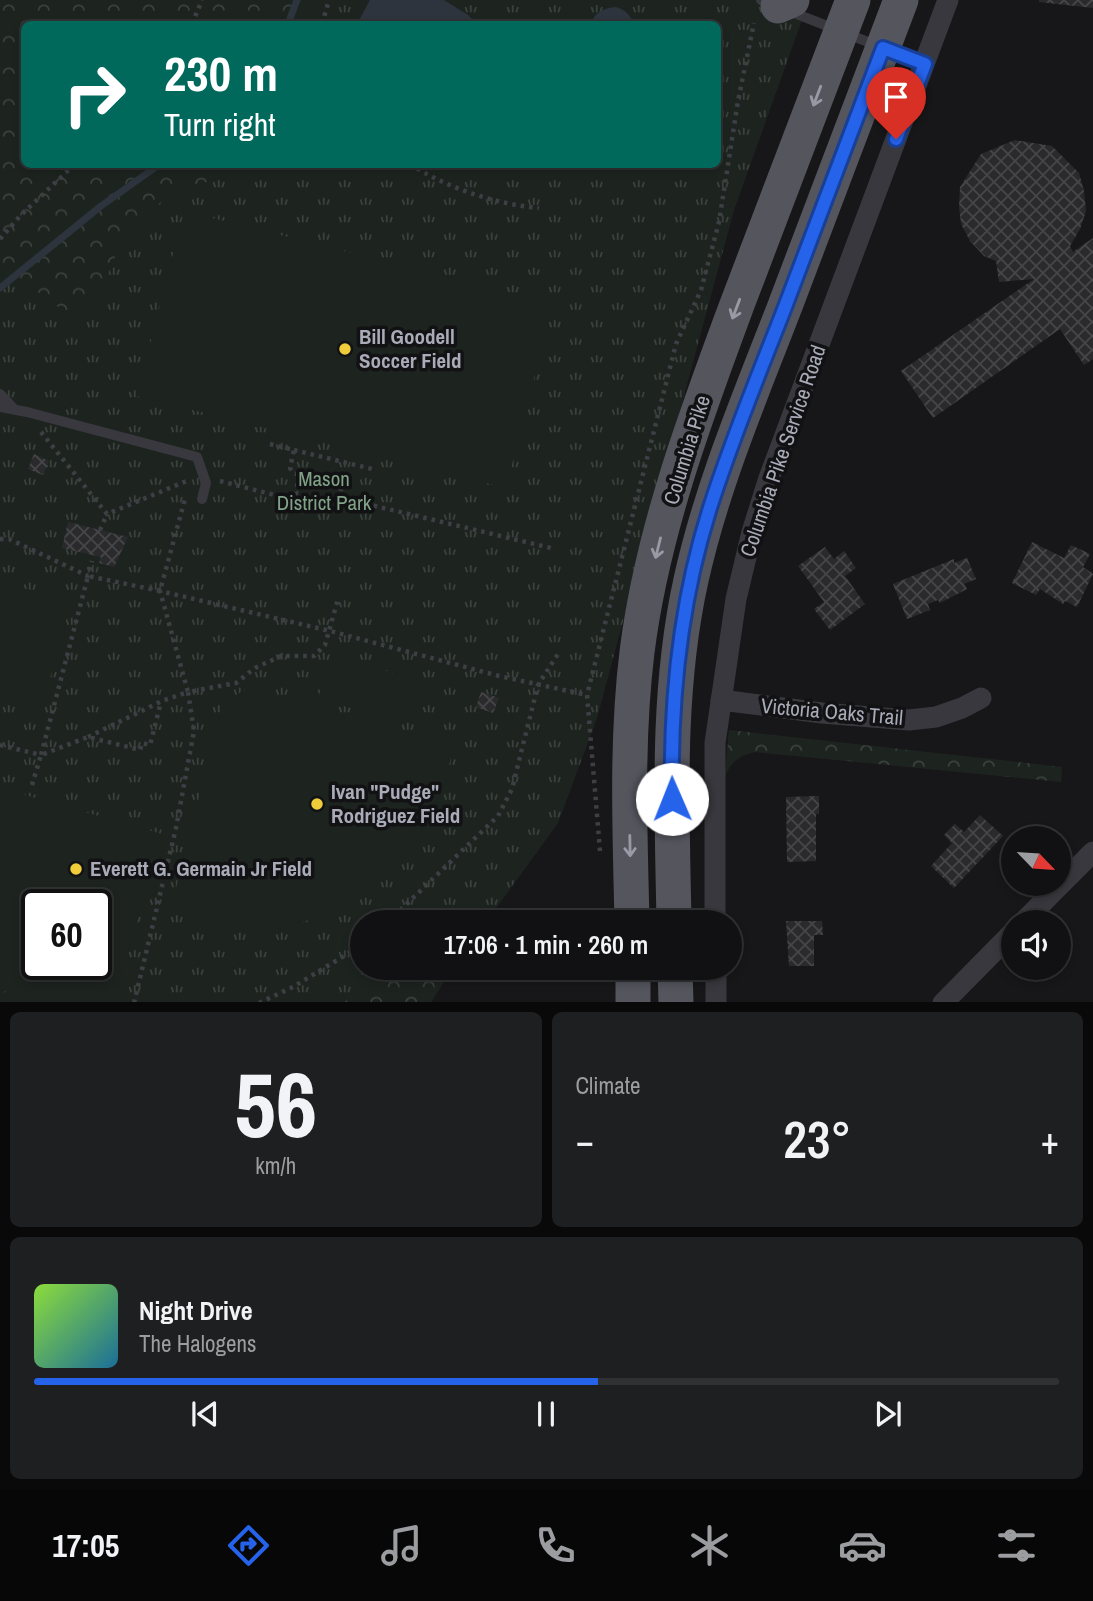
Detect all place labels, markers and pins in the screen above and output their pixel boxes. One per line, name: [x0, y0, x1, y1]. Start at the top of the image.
pin: [866, 67, 926, 139]
place label: Bill Goodell Soccer Field: [359, 322, 461, 375]
marker: Bill Goodell Soccer Field: [337, 341, 353, 357]
place label: Ivan "Pudge" Rodriguez Field: [331, 777, 460, 830]
marker: Ivan "Pudge" Rodriguez Field: [309, 796, 325, 812]
place label: Everett G. Germain Jr Field: [90, 854, 312, 883]
marker: Everett G. Germain Jr Field: [68, 861, 84, 877]

